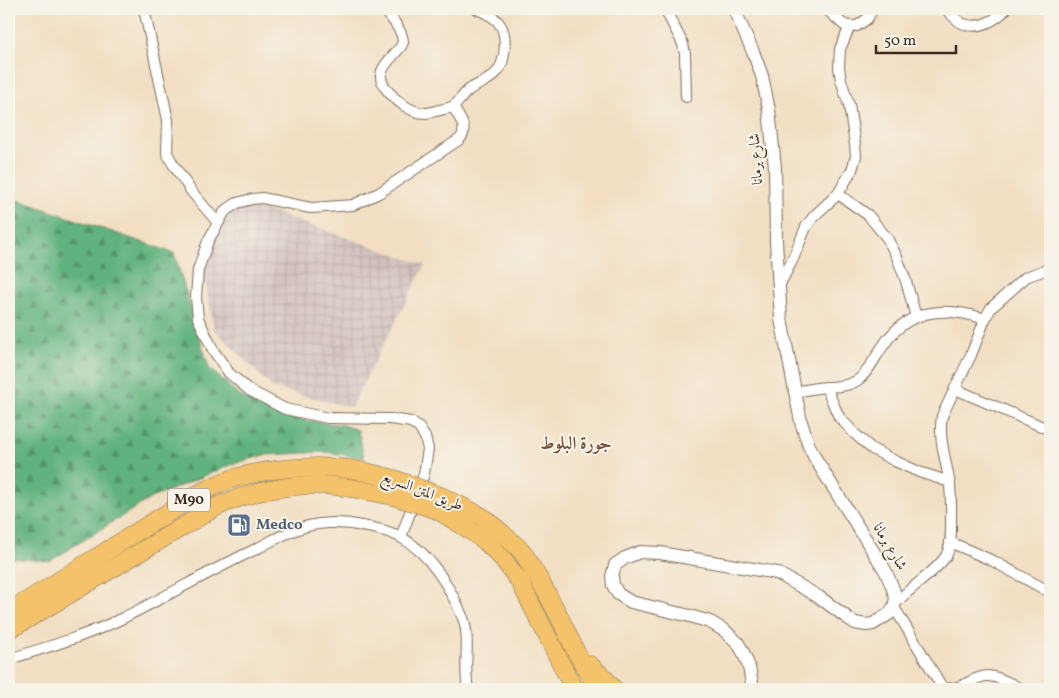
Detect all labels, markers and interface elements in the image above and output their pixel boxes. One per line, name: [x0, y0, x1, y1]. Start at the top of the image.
scale bar: [876, 22, 956, 54]
text: 50 m: [884, 31, 916, 52]
street label: شارع برمانا: [745, 132, 770, 186]
district label: جورة البلوط: [540, 432, 612, 457]
street label: طريق المتن السريع: [378, 467, 466, 519]
road number: M90: [168, 488, 210, 512]
fuel station icon: Medco: [226, 512, 252, 538]
place label: Medco: [256, 515, 303, 536]
street label: شارع برمانا: [866, 519, 911, 575]

